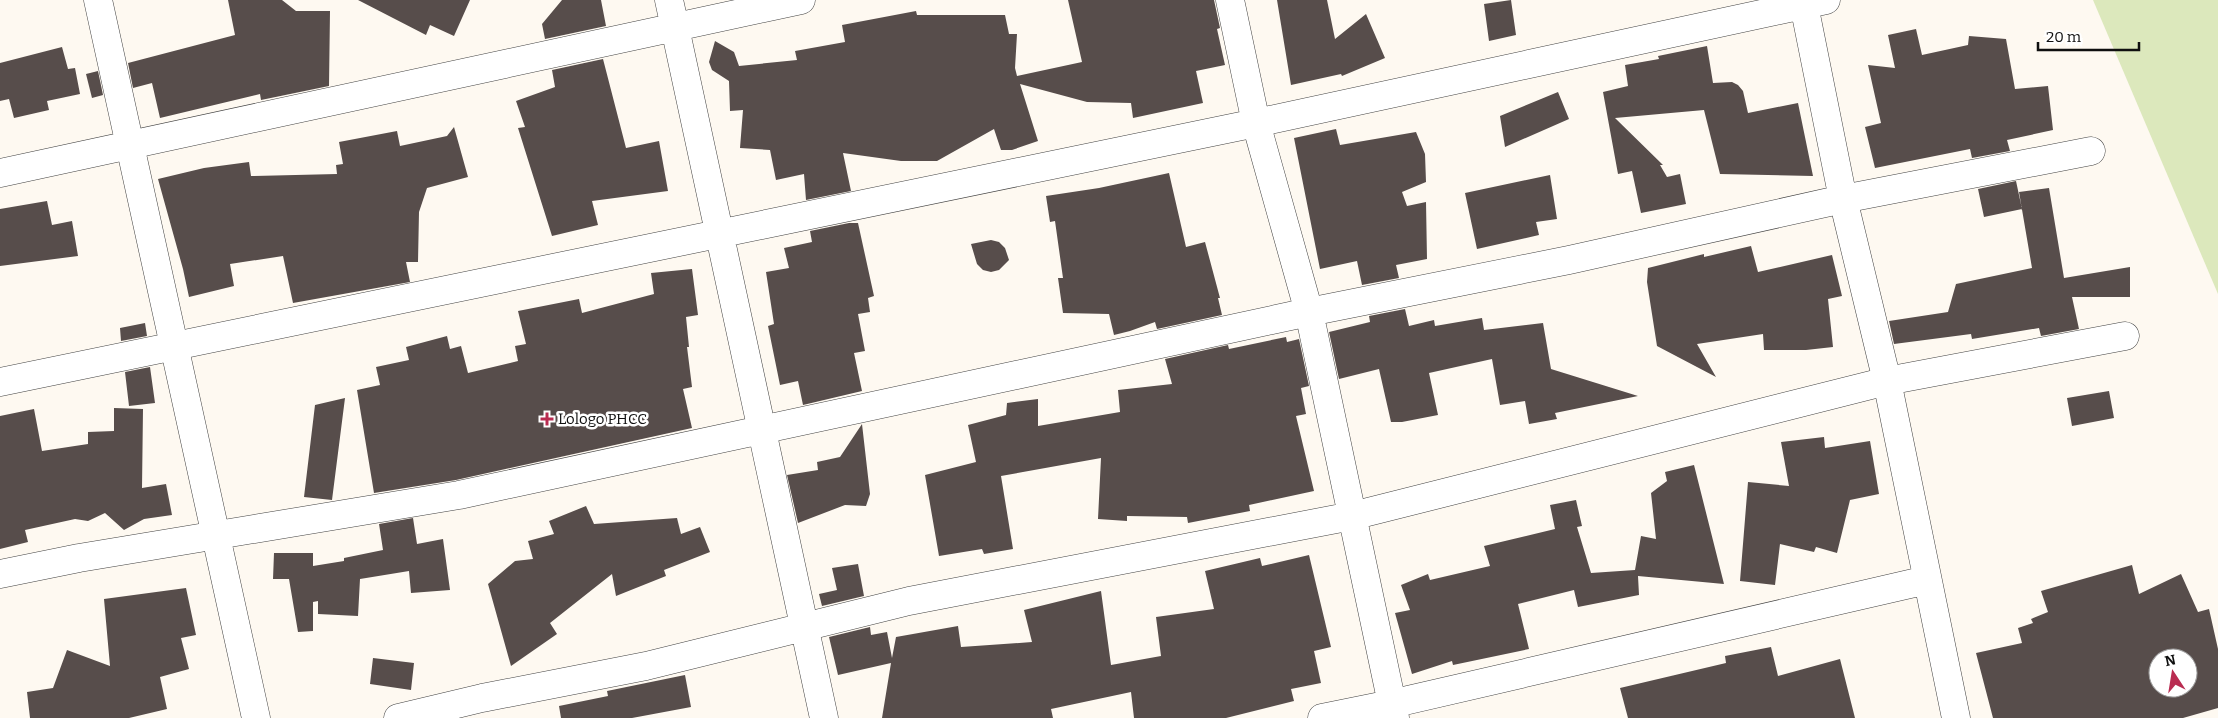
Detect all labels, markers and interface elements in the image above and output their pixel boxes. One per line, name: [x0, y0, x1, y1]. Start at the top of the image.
scale bar: [2038, 20, 2139, 52]
text: 20 m: [2046, 28, 2082, 46]
place label: Lologo PHCC: [558, 410, 647, 428]
marker: Lologo PHCC: [540, 412, 554, 426]
north arrow: [2148, 648, 2198, 698]
text: N: [2163, 651, 2178, 670]

